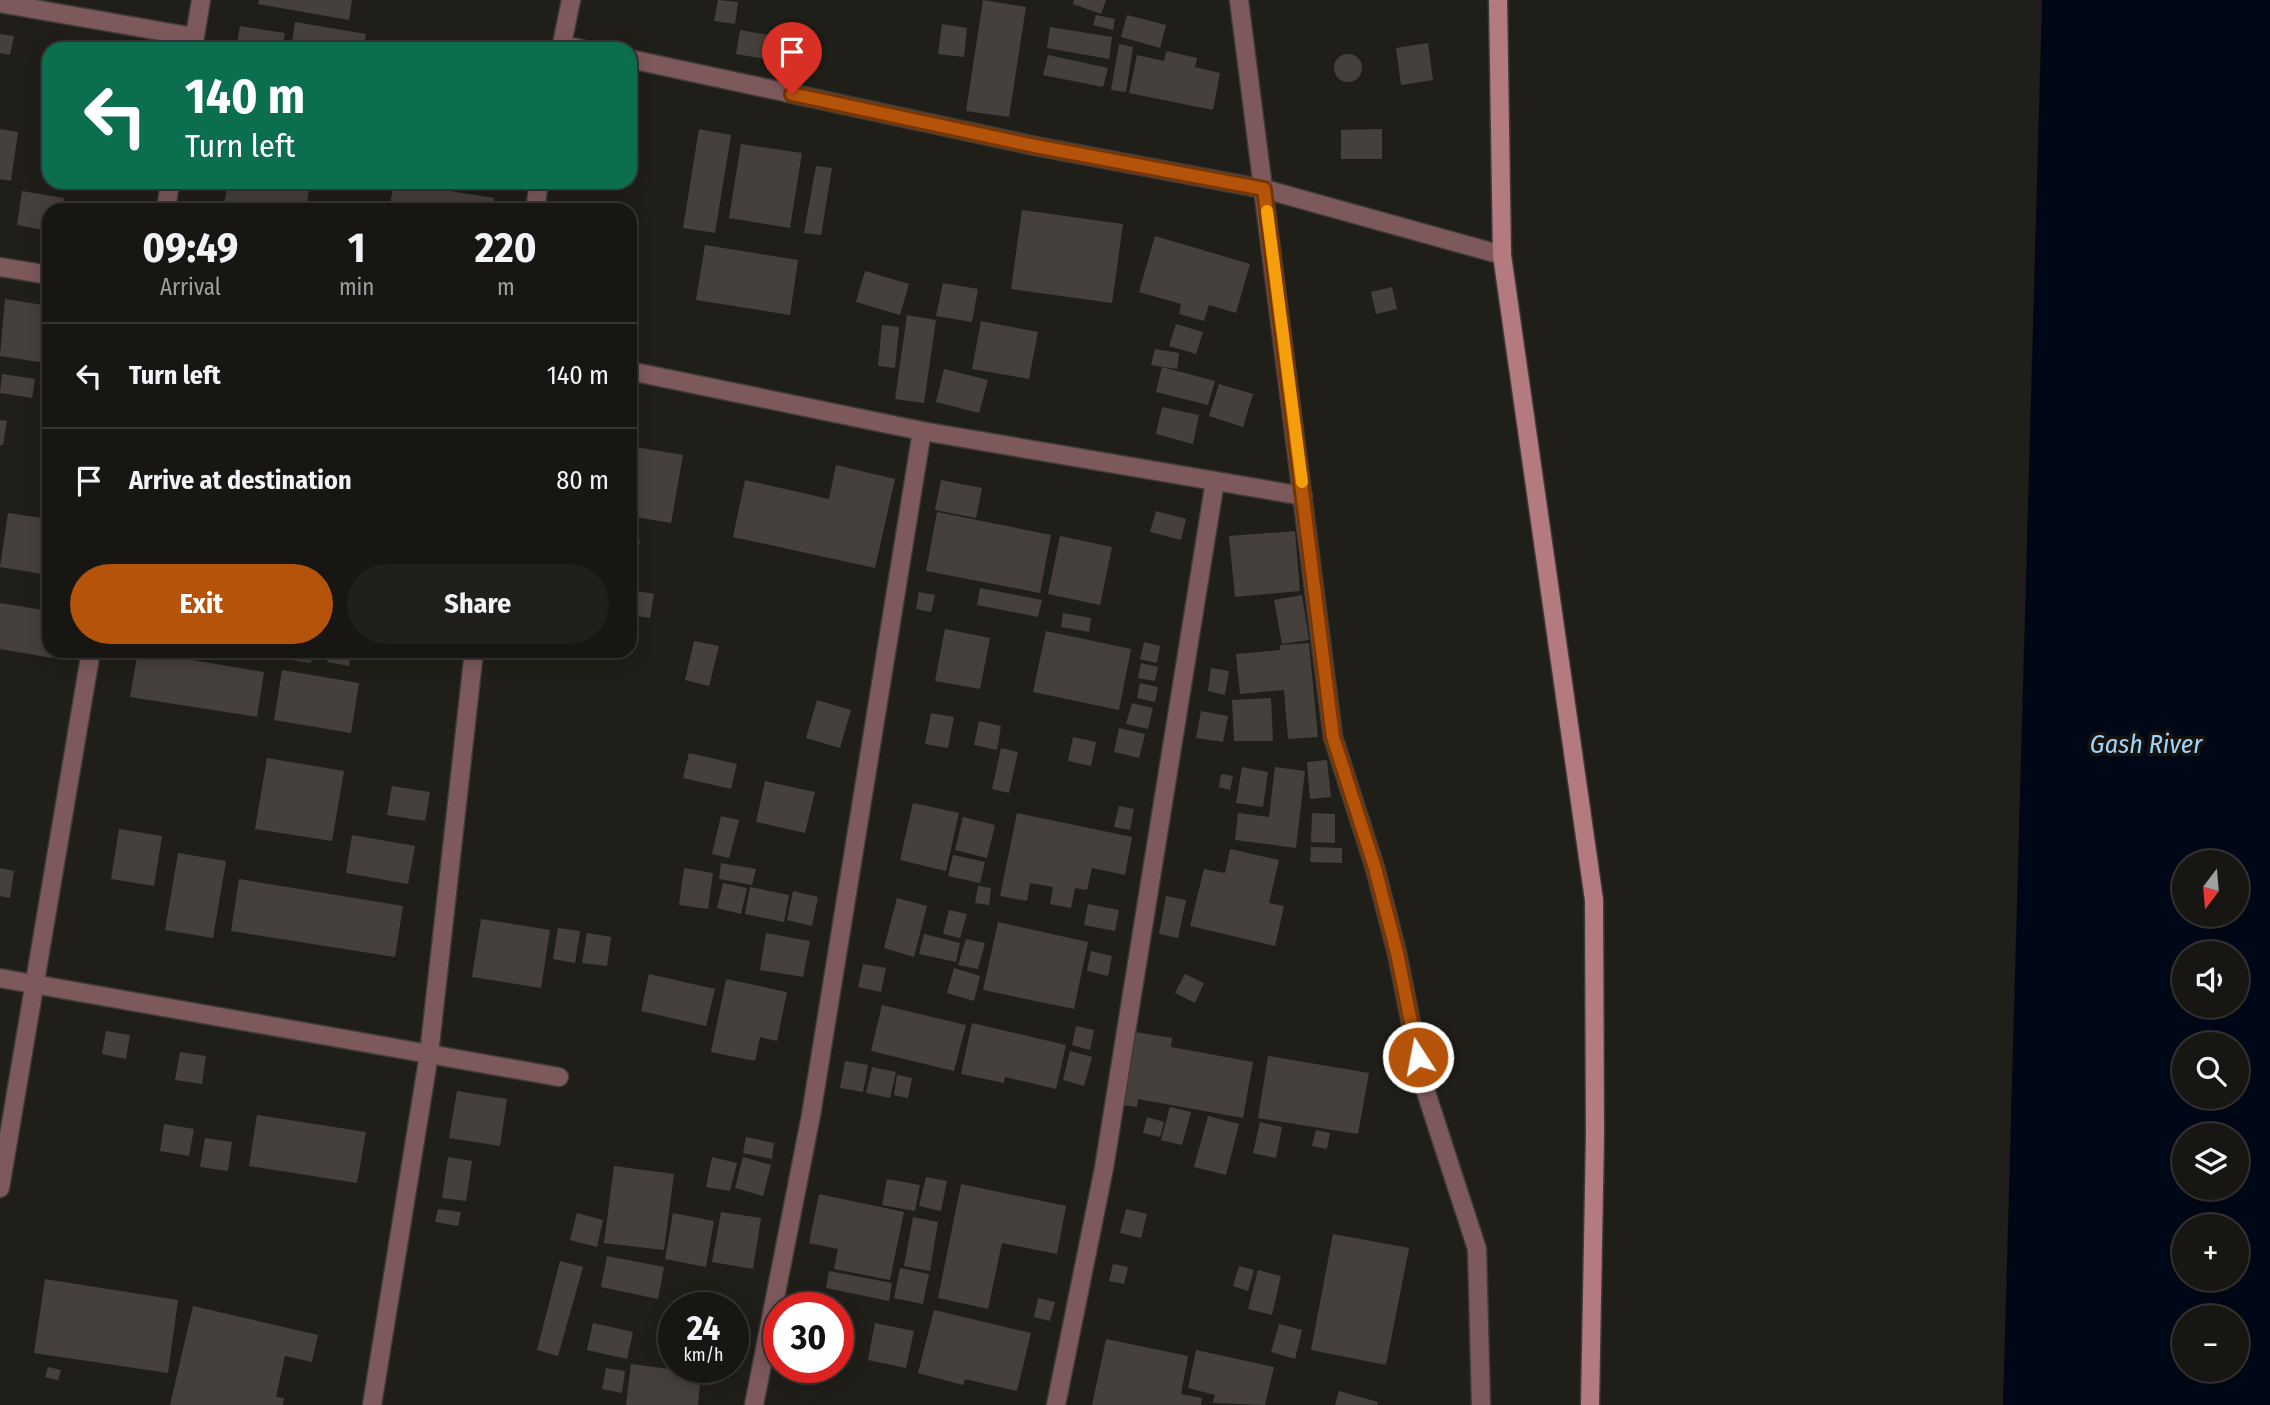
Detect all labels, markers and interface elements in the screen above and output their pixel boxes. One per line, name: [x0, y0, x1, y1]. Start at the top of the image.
pin: [762, 22, 822, 94]
icon: arrive: [773, 33, 811, 71]
text: 140 m: [185, 67, 305, 126]
icon: left: [70, 70, 161, 161]
text: Turn left: [185, 127, 295, 165]
text: 09:49: [142, 223, 239, 273]
text: 1: [348, 223, 366, 273]
text: 220: [475, 223, 537, 273]
text: Arrival: [160, 273, 221, 301]
text: min: [339, 273, 375, 301]
text: m: [497, 273, 515, 301]
icon: left: [70, 357, 108, 395]
text: Turn left: [129, 360, 221, 391]
text: 140 m: [547, 360, 609, 391]
icon: arrive: [70, 462, 108, 500]
text: Arrive at destination: [129, 465, 352, 496]
text: 80 m: [556, 465, 609, 496]
button: Exit: [70, 564, 333, 644]
button: Share: [347, 564, 609, 644]
water label: Gash River: [2090, 729, 2203, 760]
north arrow: [2172, 850, 2249, 928]
map controls: [2172, 850, 2249, 1382]
button: sound: [2172, 941, 2249, 1018]
position arrow: [1381, 1020, 1455, 1094]
button: search: [2172, 1032, 2249, 1109]
button: layers: [2172, 1123, 2249, 1200]
button: +: [2172, 1214, 2249, 1291]
speed limit sign: 30: [763, 1292, 854, 1383]
button: −: [2172, 1305, 2249, 1382]
text: 24: [687, 1307, 720, 1349]
text: km/h: [683, 1344, 724, 1366]

